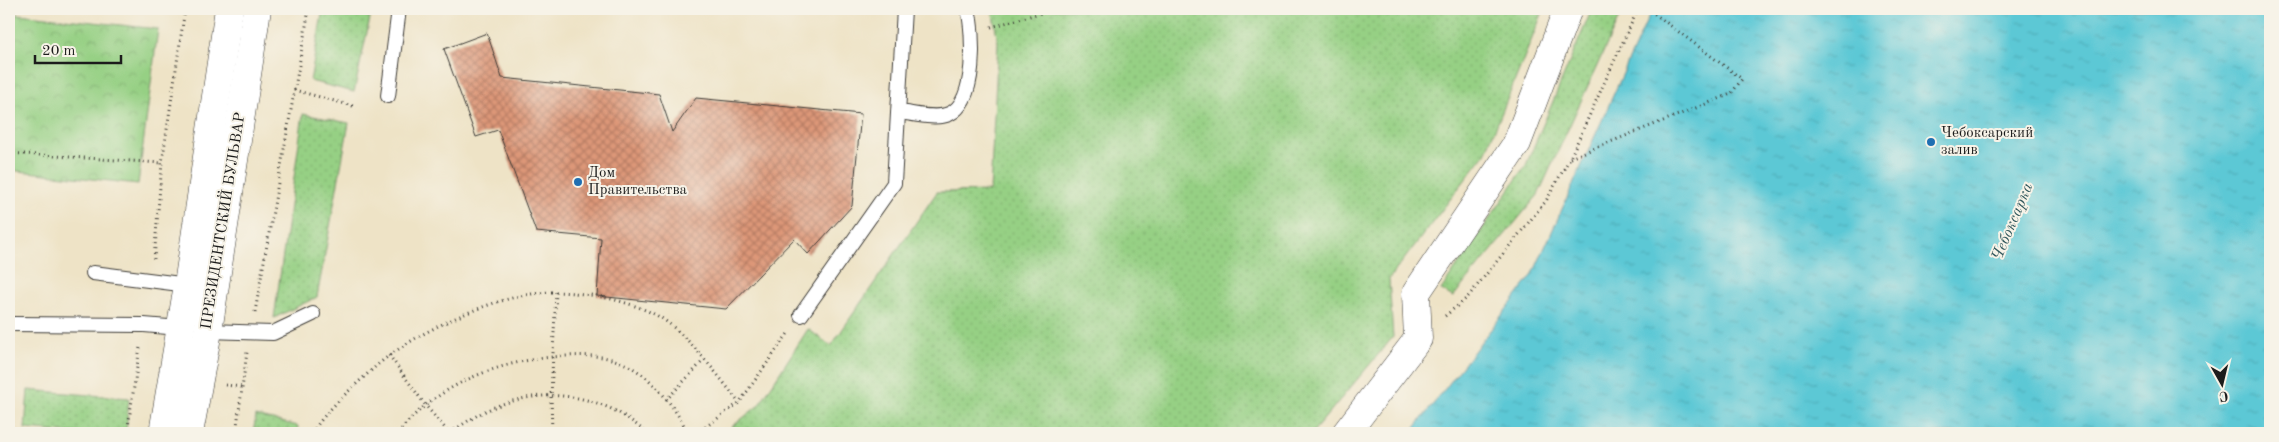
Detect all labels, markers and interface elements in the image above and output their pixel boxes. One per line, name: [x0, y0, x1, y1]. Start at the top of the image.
scale bar: [35, 32, 121, 64]
text: 20 m: [42, 44, 76, 59]
street label: ПРЕЗИДЕНТСКИЙ БУЛЬВАР: [195, 111, 249, 331]
place label: Чебоксарский залив: [1941, 126, 2033, 158]
marker: Чебоксарский залив: [1925, 136, 1937, 148]
place label: Дом Правительства: [588, 166, 688, 198]
marker: Дом Правительства: [572, 176, 584, 188]
water label: Чебоксарка: [1989, 180, 2037, 263]
north arrow: [2196, 360, 2246, 410]
text: С: [2218, 388, 2229, 403]

